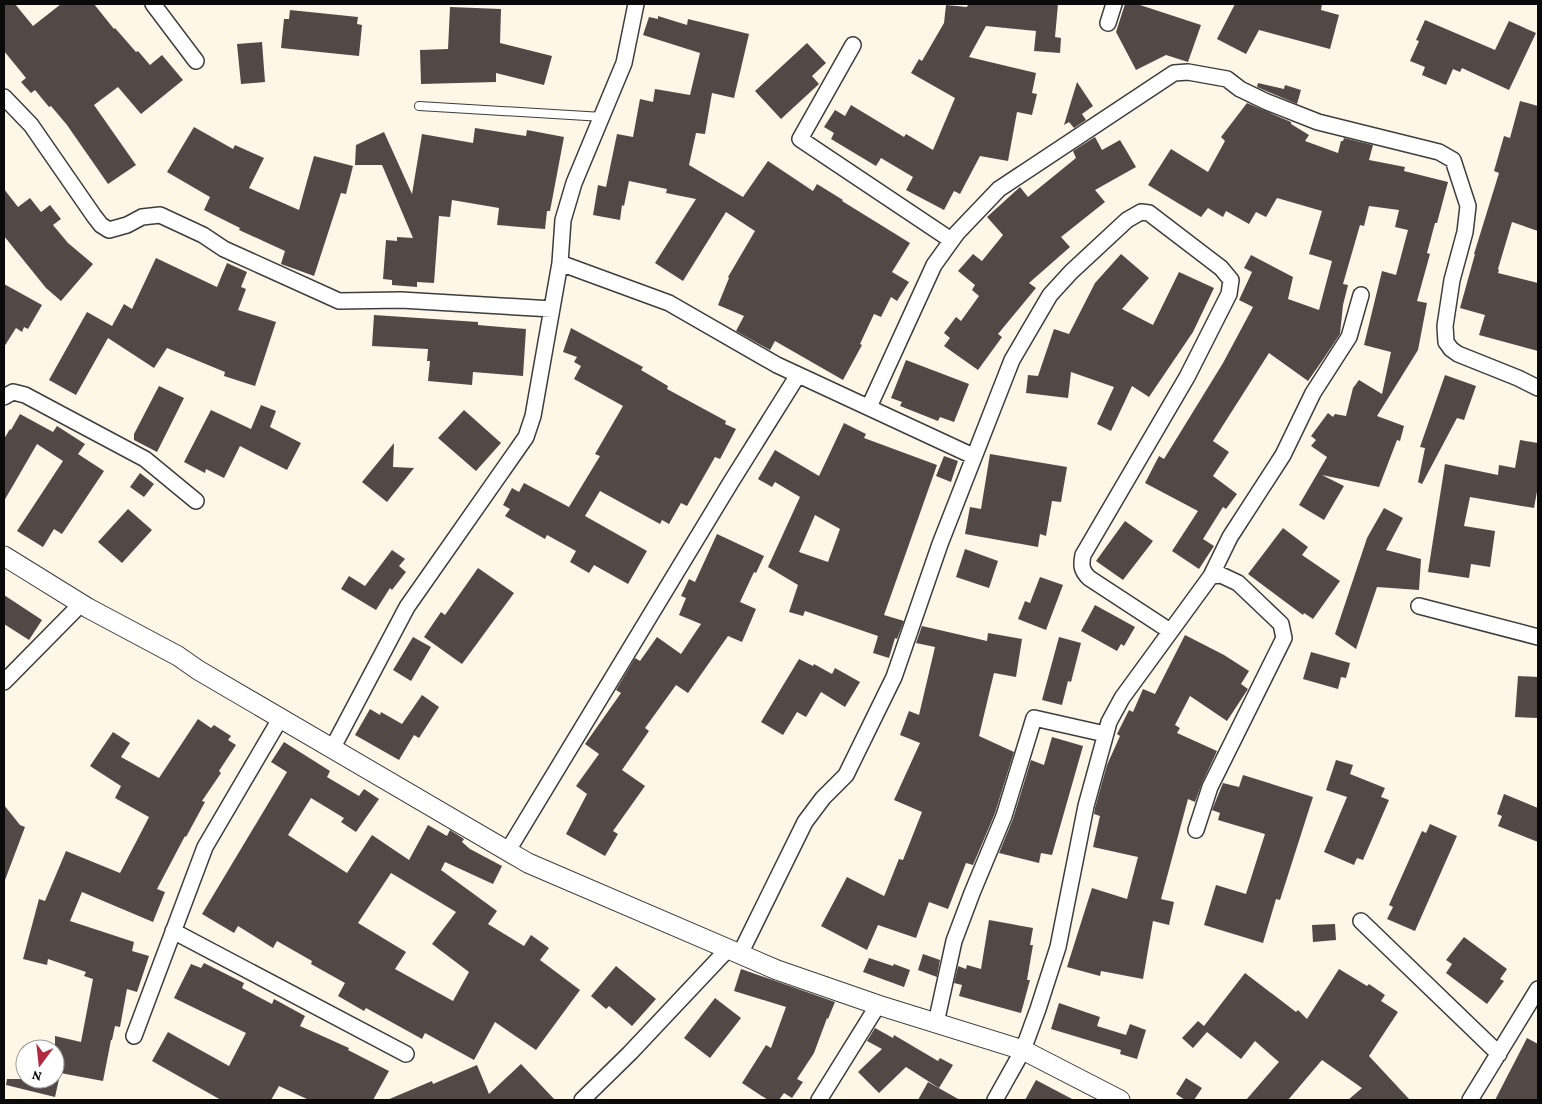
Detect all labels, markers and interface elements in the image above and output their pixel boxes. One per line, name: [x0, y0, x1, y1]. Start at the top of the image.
north arrow: [15, 1039, 65, 1089]
text: N: [30, 1067, 43, 1086]

